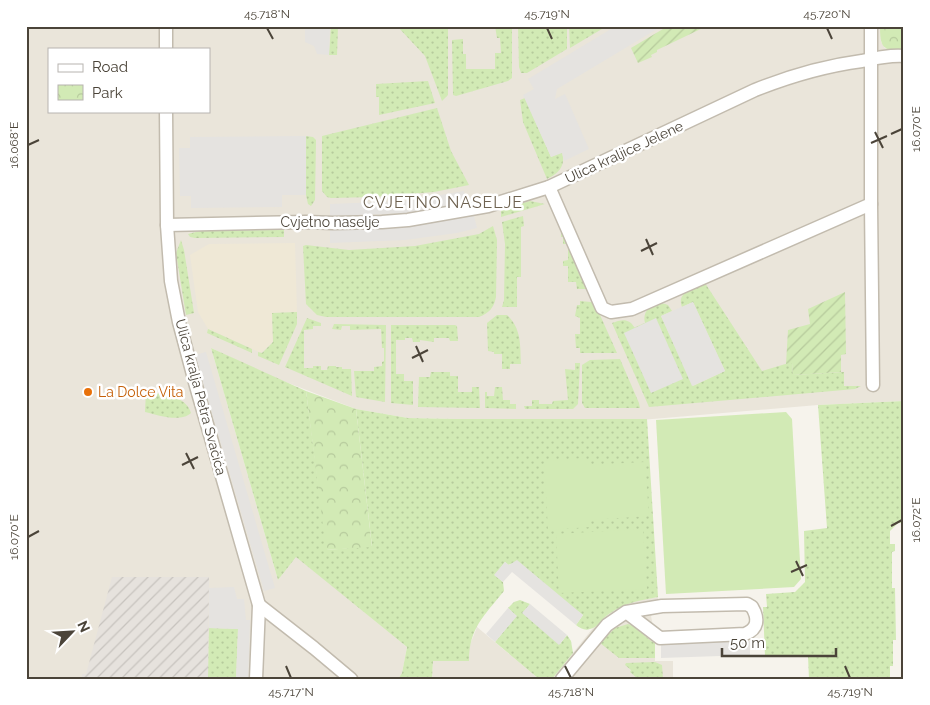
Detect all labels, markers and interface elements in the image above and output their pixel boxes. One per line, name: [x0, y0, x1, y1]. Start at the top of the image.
text: 45.718°N: [244, 7, 290, 21]
text: 45.719°N: [524, 7, 570, 21]
text: 45.720°N: [803, 7, 851, 21]
legend: [48, 48, 210, 112]
text: Road: [92, 58, 128, 76]
text: Park: [92, 84, 123, 102]
text: 16.070°E: [909, 106, 923, 152]
street label: Ulica kraljice Jelene: [562, 118, 686, 186]
text: 16.068°E: [7, 122, 21, 168]
district label: CVJETNO NASELJE: [363, 193, 523, 212]
street label: Cvjetno naselje: [280, 214, 380, 230]
street label: Ulica kralja Petra Svačića: [172, 317, 230, 477]
place label: La Dolce Vita: [98, 384, 183, 400]
marker: La Dolce Vita: [82, 386, 94, 398]
text: 16.072°E: [909, 498, 923, 542]
text: 16.070°E: [7, 514, 21, 560]
north arrow: [48, 608, 98, 658]
text: N: [74, 618, 93, 635]
scale bar: [722, 625, 836, 657]
text: 50 m: [730, 634, 765, 652]
text: 45.717°N: [268, 685, 314, 699]
text: 45.718°N: [548, 685, 594, 699]
text: 45.719°N: [827, 685, 873, 699]

